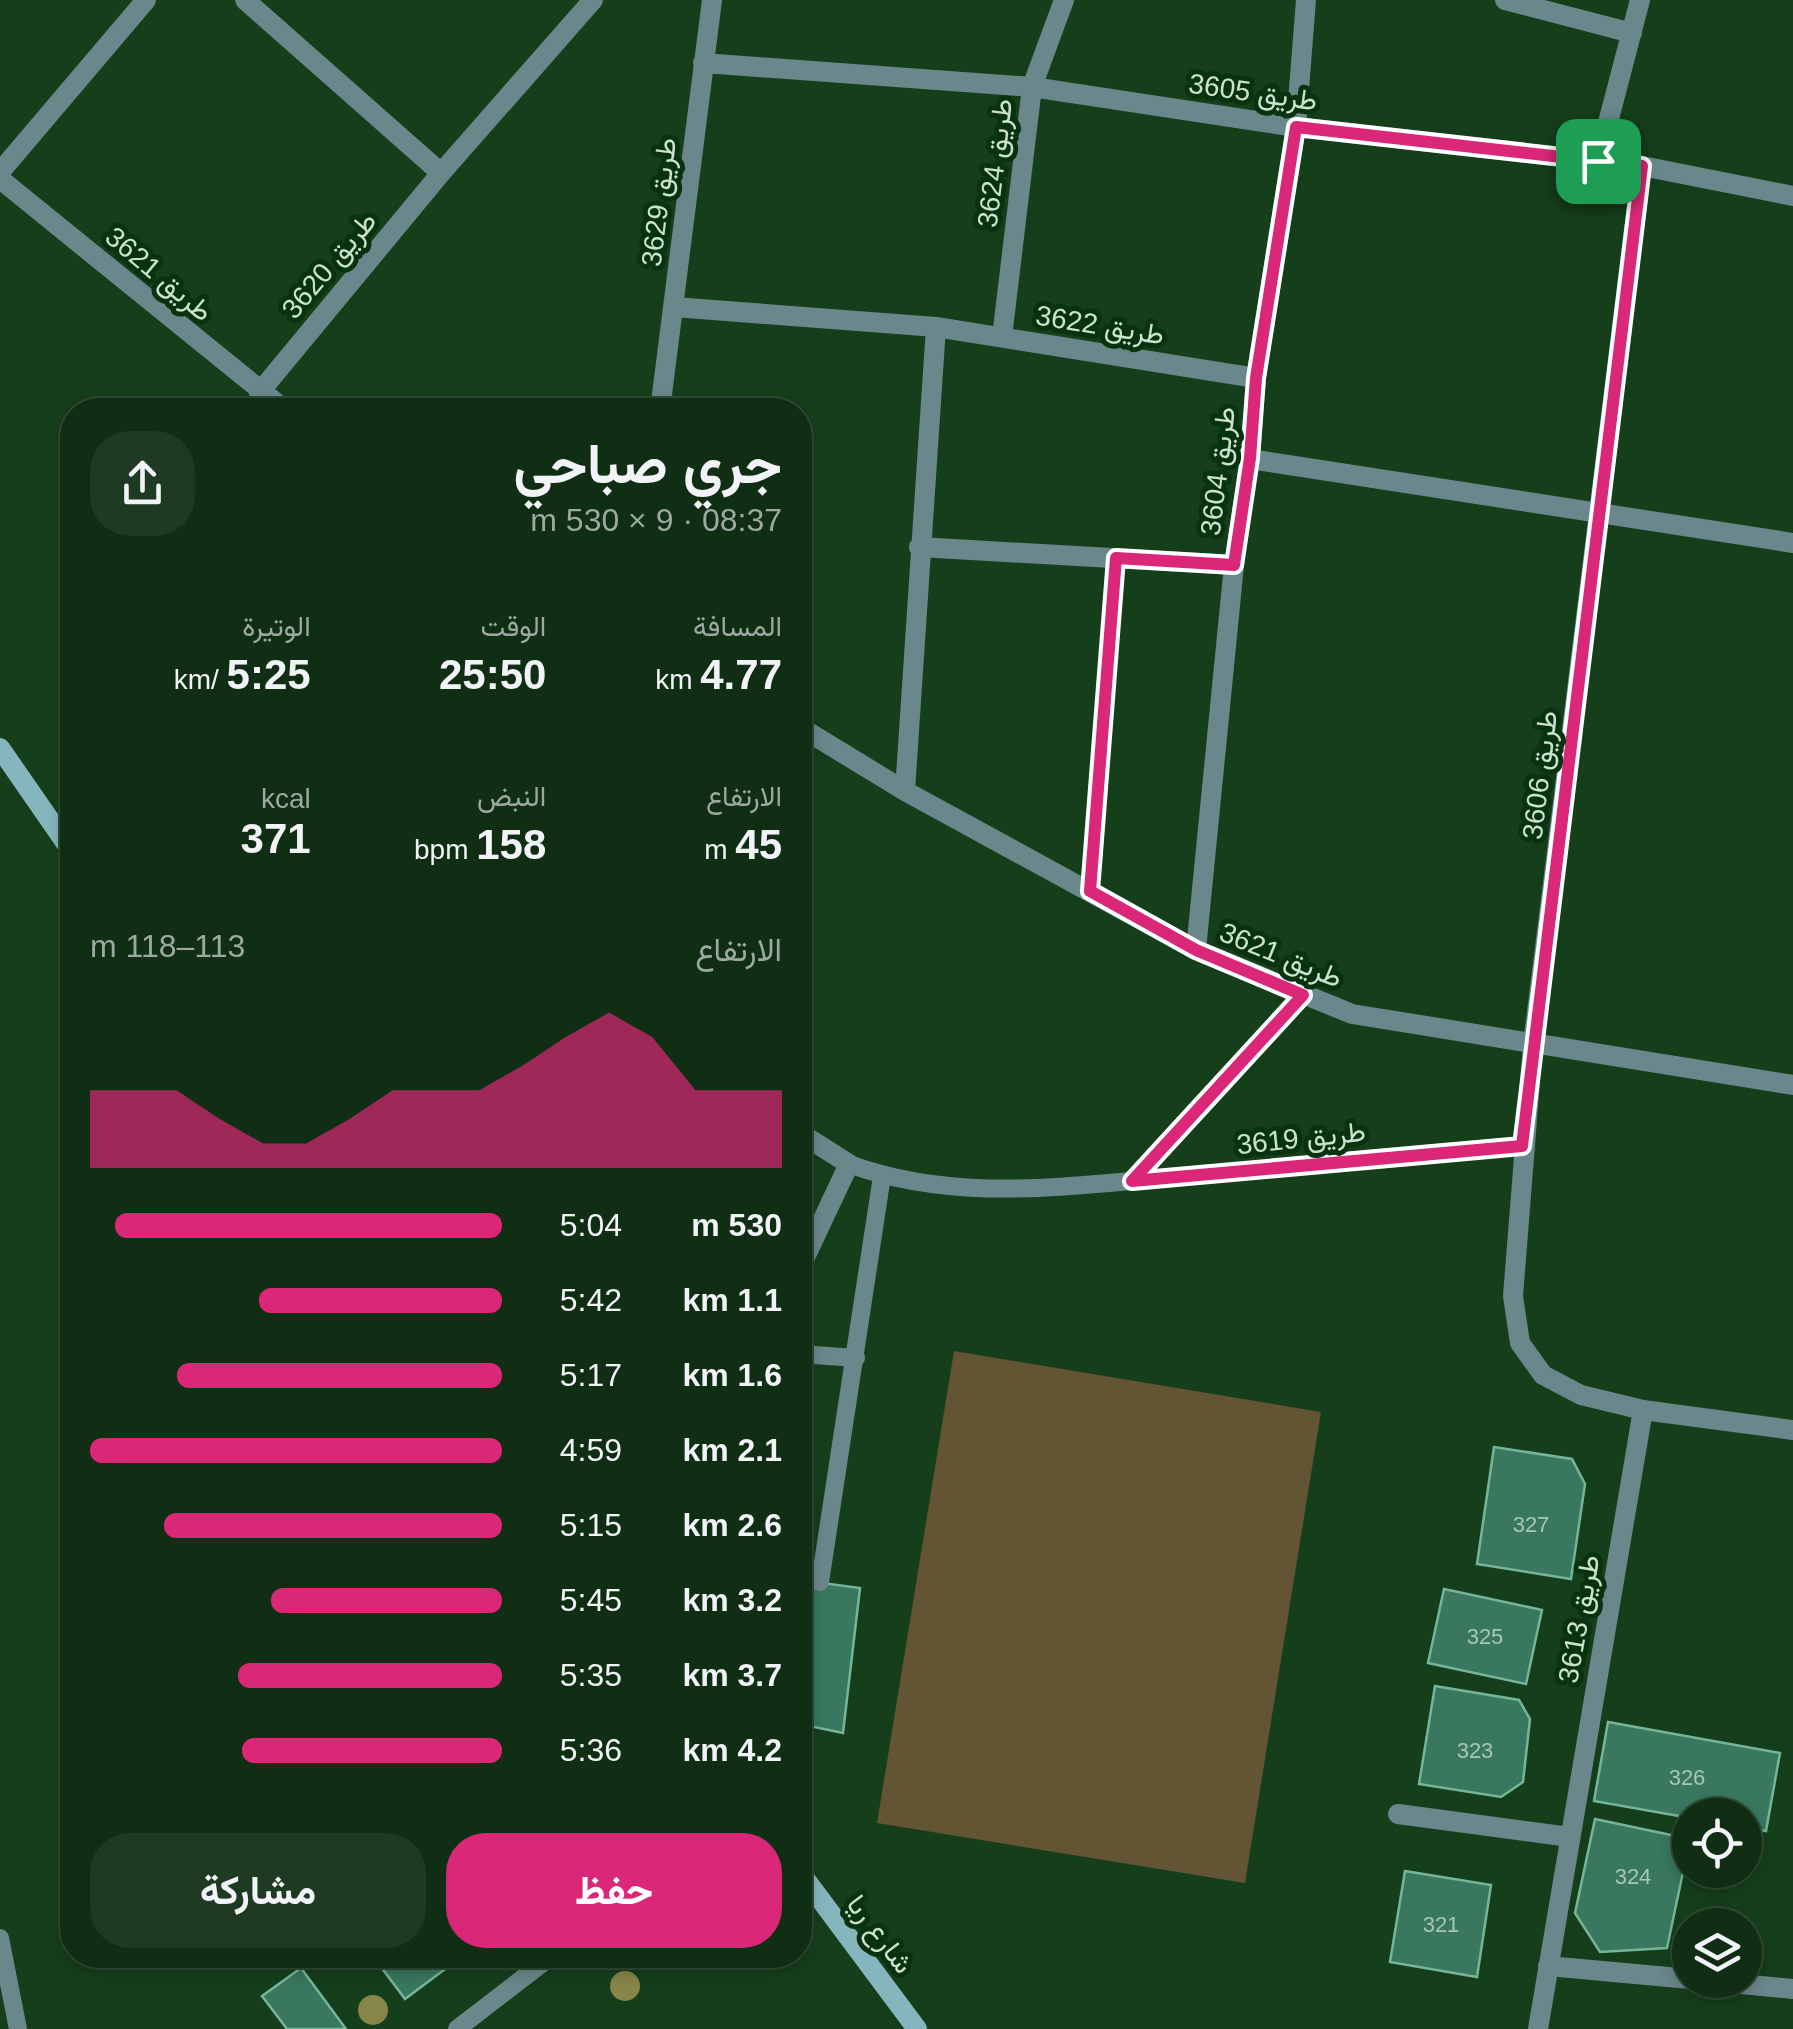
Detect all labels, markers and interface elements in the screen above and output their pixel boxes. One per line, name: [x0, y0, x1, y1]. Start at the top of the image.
street label: طريق 3605: [1186, 68, 1319, 118]
street label: طريق 3624: [972, 97, 1020, 229]
pin: [1556, 119, 1641, 204]
icon: arrive: [1571, 134, 1626, 189]
street label: طريق 3629: [636, 136, 684, 268]
street label: طريق 3620: [276, 205, 384, 326]
street label: طريق 3621: [98, 221, 219, 329]
street label: طريق 3622: [1033, 300, 1166, 352]
street label: طريق 3604: [1195, 405, 1243, 537]
button: share: [90, 431, 195, 536]
text: جري صباحي: [513, 433, 782, 495]
text: 08:37 · 9 × 530 m: [530, 502, 782, 538]
text: الوتيرة: [242, 611, 311, 642]
text: الوقت: [481, 611, 546, 642]
text: المسافة: [693, 611, 782, 642]
text: 5:25: [227, 651, 311, 698]
text: 25:50: [439, 651, 546, 698]
text: 4.77: [700, 651, 782, 698]
text: /km: [174, 664, 227, 695]
text: km: [655, 664, 700, 695]
street label: طريق 3606: [1517, 709, 1565, 841]
text: النبض: [477, 781, 546, 812]
text: الارتفاع: [706, 781, 782, 812]
text: kcal: [261, 783, 311, 814]
text: 371: [241, 815, 311, 862]
text: 158: [476, 821, 546, 868]
text: 45: [735, 821, 782, 868]
text: bpm: [414, 834, 476, 865]
text: m: [704, 834, 735, 865]
street label: طريق 3621: [1214, 916, 1347, 995]
text: 113–118 m: [90, 928, 245, 964]
text: الارتفاع: [695, 932, 782, 968]
street label: طريق 3619: [1235, 1116, 1367, 1162]
text: 5:04: [560, 1207, 622, 1243]
text: 530 m: [691, 1207, 782, 1243]
text: 5:42: [560, 1282, 622, 1318]
text: 1.1 km: [682, 1282, 782, 1318]
text: 5:17: [560, 1357, 622, 1393]
text: 1.6 km: [682, 1357, 782, 1393]
text: 4:59: [560, 1432, 622, 1468]
text: 2.1 km: [682, 1432, 782, 1468]
text: 5:15: [560, 1507, 622, 1543]
text: 2.6 km: [682, 1507, 782, 1543]
house number: 327: [1513, 1512, 1549, 1537]
street label: طريق 3613: [1552, 1553, 1607, 1686]
text: 5:45: [560, 1582, 622, 1618]
text: 3.2 km: [682, 1582, 782, 1618]
house number: 325: [1467, 1624, 1503, 1649]
text: 5:35: [560, 1657, 622, 1693]
text: 3.7 km: [682, 1657, 782, 1693]
text: 5:36: [560, 1732, 622, 1768]
text: 4.2 km: [682, 1732, 782, 1768]
house number: 323: [1457, 1738, 1493, 1763]
house number: 326: [1669, 1765, 1705, 1790]
map controls: [1672, 1798, 1762, 1998]
button: locate: [1672, 1798, 1762, 1888]
button: مشاركة: [90, 1833, 426, 1948]
button: حفظ: [446, 1833, 782, 1948]
house number: 324: [1615, 1864, 1651, 1889]
street label: شارع ريا: [838, 1889, 919, 1981]
button: layers: [1672, 1908, 1762, 1998]
house number: 321: [1423, 1912, 1459, 1937]

